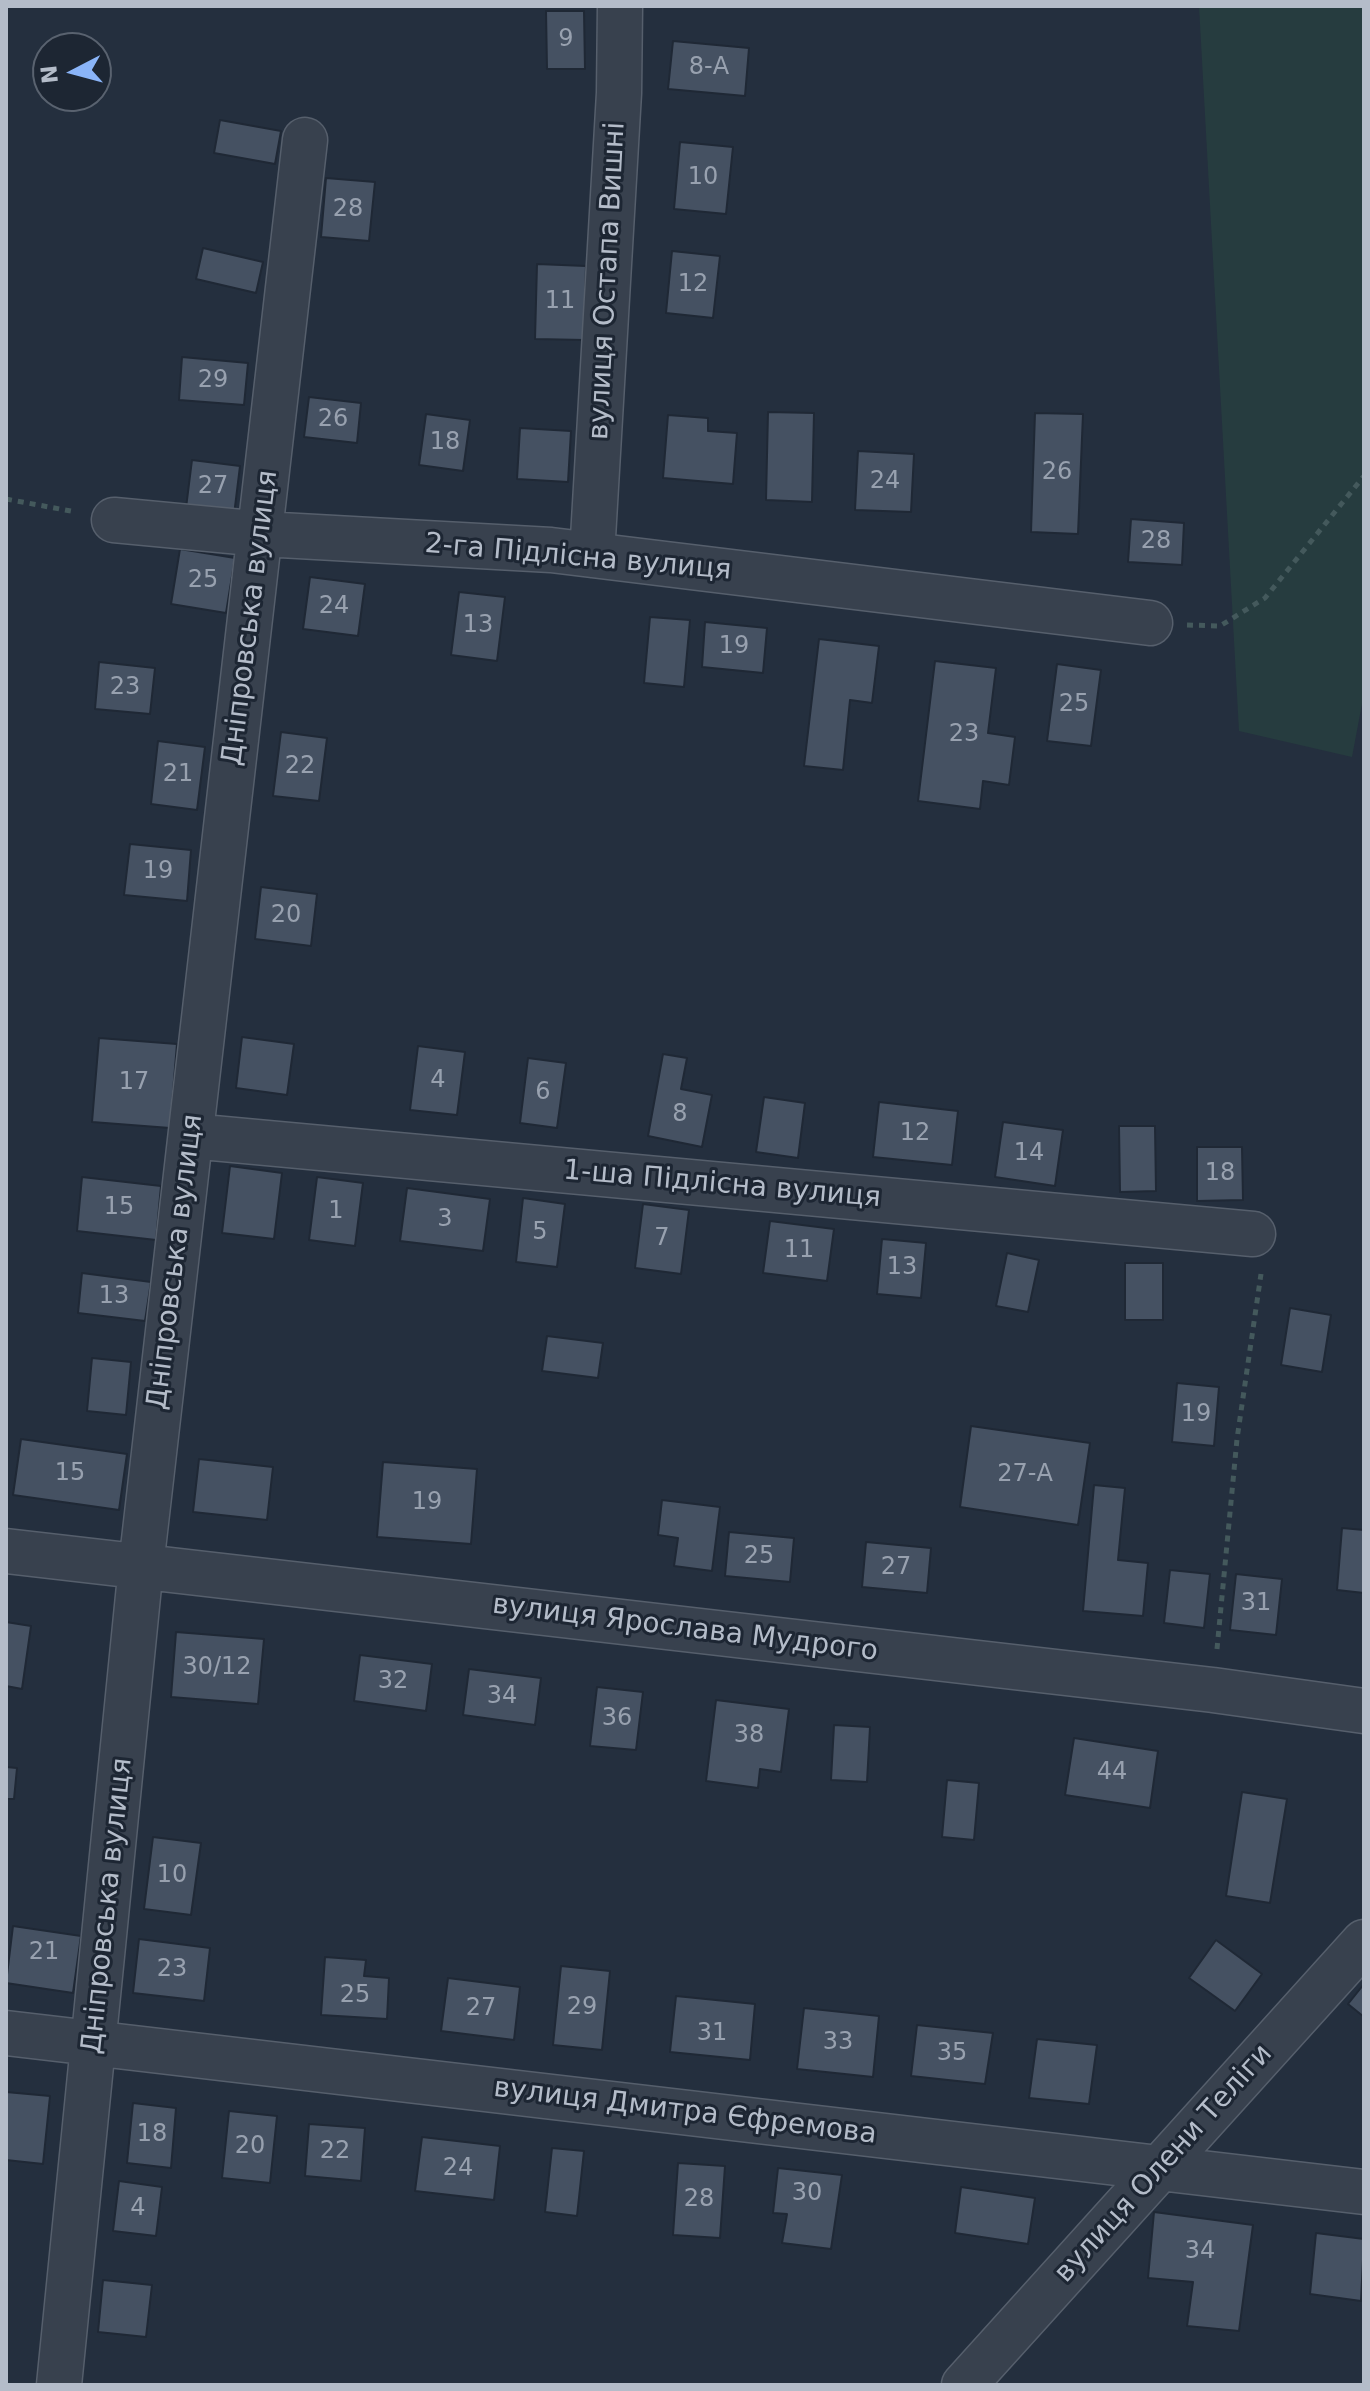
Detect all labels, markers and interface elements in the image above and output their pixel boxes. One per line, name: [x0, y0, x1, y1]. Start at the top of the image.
house number: 9: [558, 26, 574, 54]
north arrow: [32, 32, 112, 112]
house number: 8-А: [689, 54, 729, 82]
text: N: [36, 64, 63, 85]
street label: вулиця Остапа Вишні: [583, 121, 633, 441]
house number: 10: [688, 164, 718, 192]
house number: 28: [333, 196, 363, 224]
house number: 12: [678, 271, 708, 299]
house number: 11: [545, 288, 575, 316]
house number: 29: [198, 367, 228, 395]
house number: 26: [318, 406, 348, 434]
house number: 18: [430, 429, 460, 457]
house number: 26: [1042, 459, 1072, 487]
street label: Дніпровська вулиця: [216, 468, 286, 768]
house number: 24: [870, 468, 900, 496]
house number: 27: [198, 473, 228, 501]
street label: 2-га Підлісна вулиця: [423, 528, 733, 588]
house number: 28: [1141, 528, 1171, 556]
house number: 25: [188, 567, 218, 595]
house number: 24: [319, 593, 349, 621]
house number: 13: [463, 612, 493, 640]
house number: 19: [719, 633, 749, 661]
house number: 23: [110, 674, 140, 702]
house number: 25: [1059, 691, 1089, 719]
house number: 23: [949, 721, 979, 749]
house number: 22: [285, 753, 315, 781]
house number: 21: [163, 761, 193, 789]
house number: 19: [143, 858, 173, 886]
house number: 20: [271, 902, 301, 930]
house number: 4: [430, 1067, 446, 1095]
house number: 17: [119, 1069, 149, 1097]
house number: 6: [535, 1079, 551, 1107]
house number: 8: [672, 1101, 688, 1129]
street label: Дніпровська вулиця: [141, 1112, 211, 1412]
house number: 12: [900, 1120, 930, 1148]
house number: 14: [1014, 1140, 1044, 1168]
street label: 1-ша Підлісна вулиця: [562, 1154, 882, 1216]
house number: 18: [1205, 1160, 1235, 1188]
house number: 15: [104, 1194, 134, 1222]
house number: 1: [328, 1198, 344, 1226]
house number: 3: [437, 1206, 453, 1234]
house number: 5: [532, 1219, 548, 1247]
house number: 7: [654, 1225, 670, 1253]
house number: 11: [784, 1237, 814, 1265]
house number: 13: [887, 1254, 917, 1282]
house number: 13: [99, 1283, 129, 1311]
house number: 19: [1181, 1401, 1211, 1429]
house number: 15: [55, 1460, 85, 1488]
house number: 27-А: [997, 1461, 1053, 1489]
house number: 19: [412, 1489, 442, 1517]
house number: 25: [744, 1543, 774, 1571]
house number: 27: [881, 1554, 911, 1582]
street label: вулиця Ярослава Мудрого: [490, 1589, 880, 1669]
house number: 31: [1241, 1590, 1271, 1618]
house number: 30/12: [182, 1654, 252, 1682]
house number: 32: [378, 1668, 408, 1696]
house number: 34: [487, 1683, 517, 1711]
house number: 36: [602, 1705, 632, 1733]
house number: 38: [734, 1722, 764, 1750]
street label: Дніпровська вулиця: [76, 1756, 140, 2056]
house number: 44: [1097, 1759, 1127, 1787]
house number: 10: [157, 1862, 187, 1890]
house number: 21: [29, 1939, 59, 1967]
house number: 23: [157, 1956, 187, 1984]
house number: 25: [340, 1982, 370, 2010]
house number: 29: [567, 1994, 597, 2022]
house number: 27: [466, 1995, 496, 2023]
house number: 31: [697, 2020, 727, 2048]
house number: 33: [823, 2029, 853, 2057]
street label: вулиця Олени Теліги: [1048, 2038, 1280, 2290]
house number: 35: [937, 2040, 967, 2068]
street label: вулиця Дмитра Єфремова: [492, 2072, 878, 2152]
house number: 18: [137, 2121, 167, 2149]
house number: 20: [235, 2133, 265, 2161]
house number: 22: [320, 2138, 350, 2166]
house number: 24: [443, 2155, 473, 2183]
house number: 30: [792, 2180, 822, 2208]
house number: 28: [684, 2186, 714, 2214]
house number: 4: [130, 2195, 146, 2223]
house number: 34: [1185, 2238, 1215, 2266]

